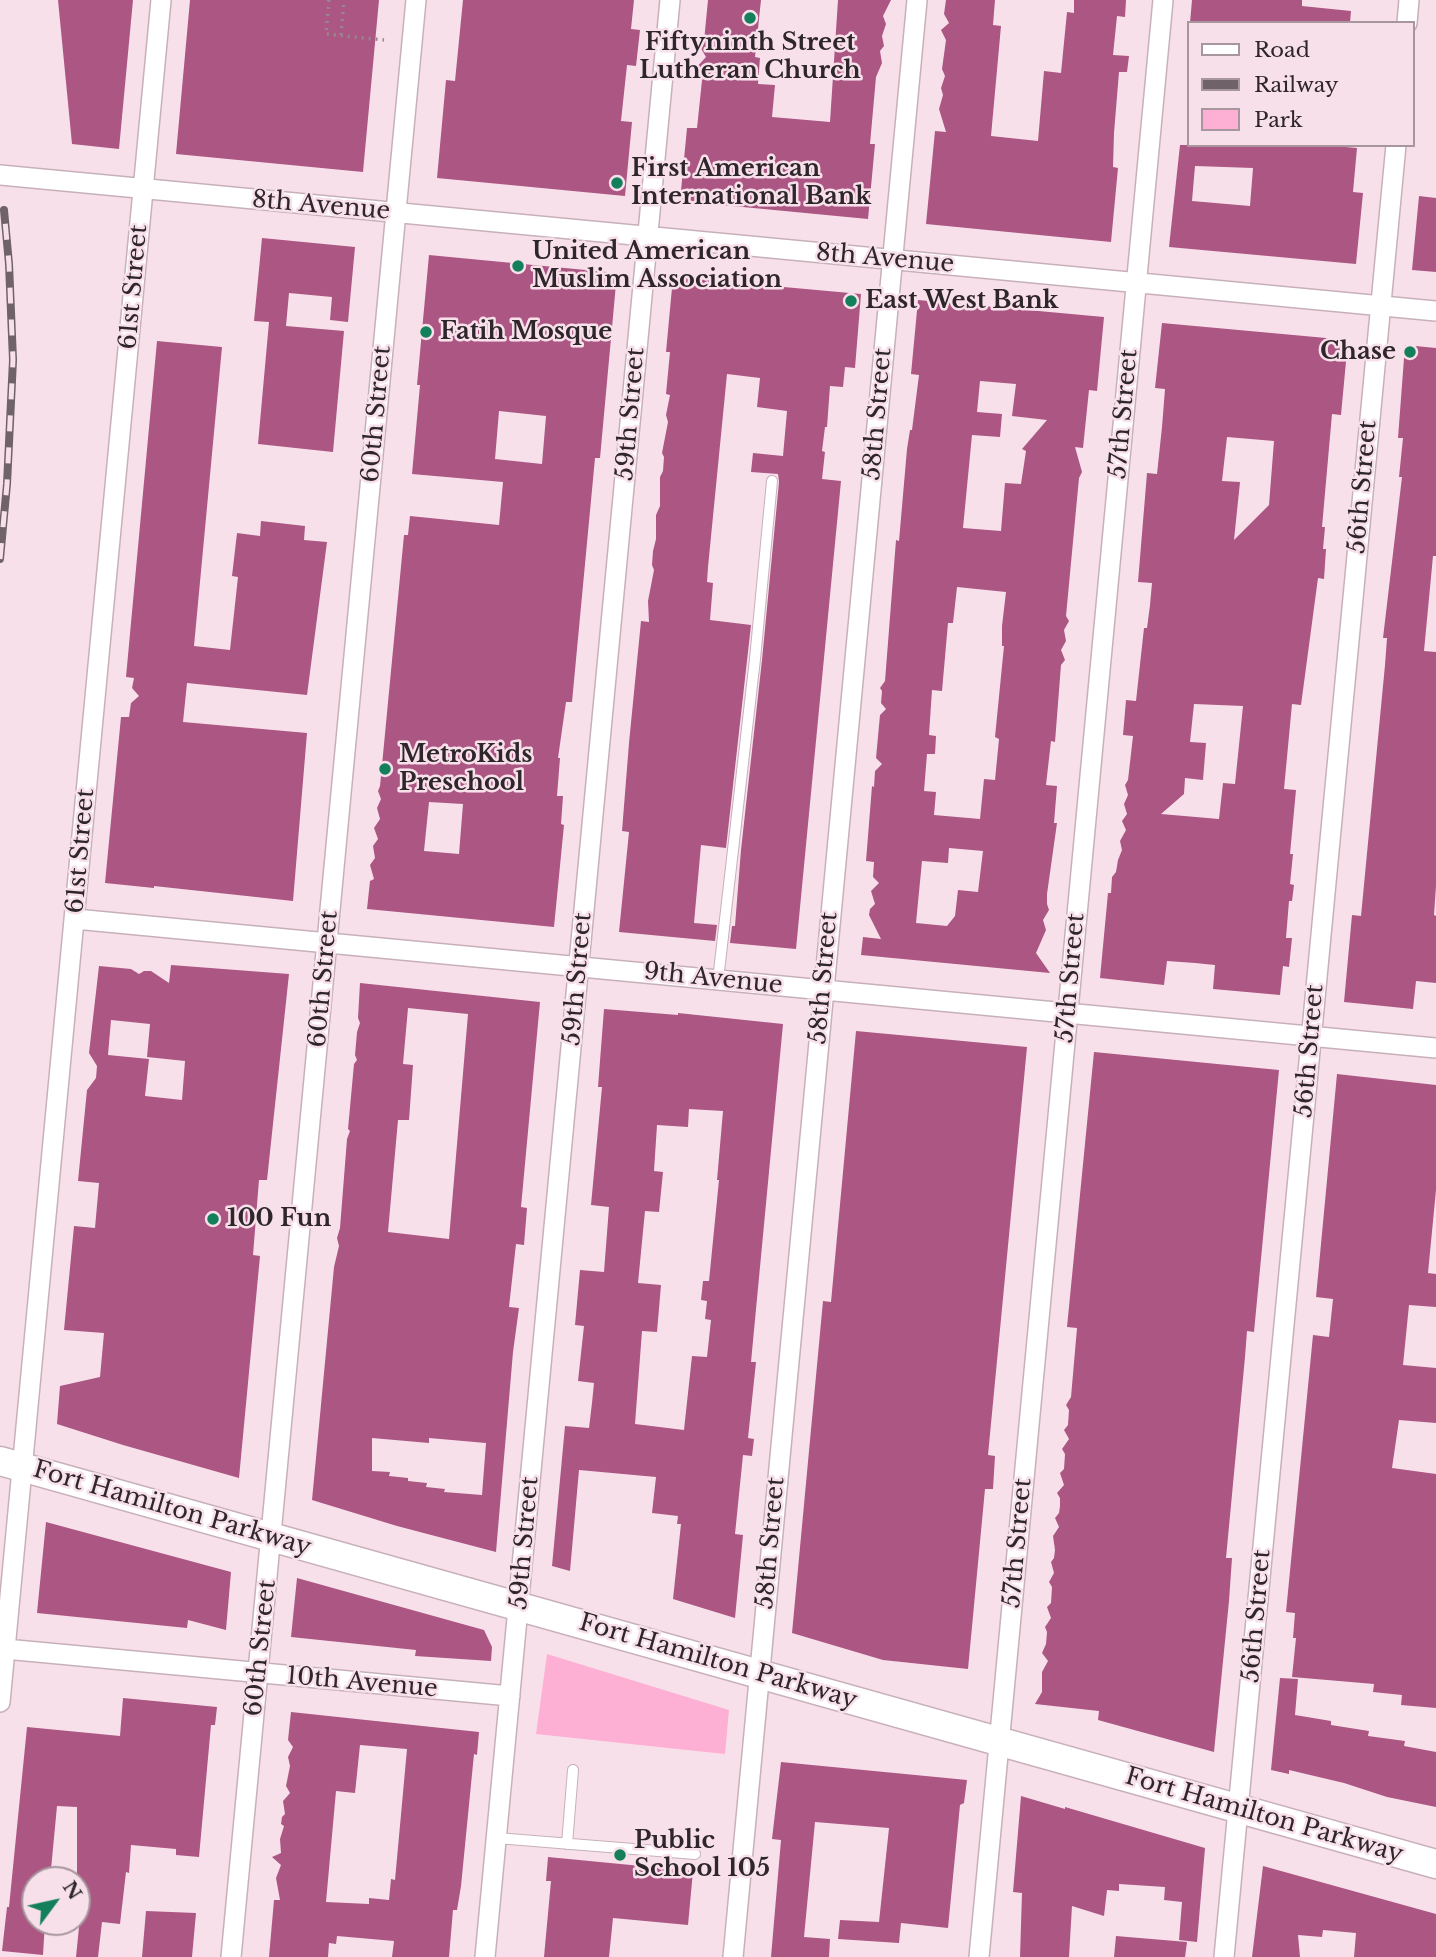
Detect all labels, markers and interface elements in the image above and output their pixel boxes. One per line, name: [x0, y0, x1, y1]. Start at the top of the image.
marker: Fiftyninth Street Lutheran Church: [742, 10, 758, 26]
legend: [1188, 21, 1415, 147]
place label: Fiftyninth Street Lutheran Church: [639, 29, 861, 85]
text: Road: [1254, 37, 1310, 63]
text: Railway: [1254, 72, 1338, 98]
text: Park: [1254, 107, 1303, 133]
place label: First American International Bank: [631, 155, 871, 211]
marker: First American International Bank: [609, 175, 625, 191]
street label: 8th Avenue: [251, 186, 391, 226]
street label: 61st Street: [114, 223, 154, 351]
place label: United American Muslim Association: [532, 238, 782, 294]
street label: 8th Avenue: [815, 239, 955, 279]
marker: United American Muslim Association: [510, 258, 526, 274]
place label: East West Bank: [865, 287, 1059, 315]
marker: East West Bank: [843, 293, 859, 309]
place label: Fatih Mosque: [440, 318, 612, 346]
marker: Fatih Mosque: [418, 324, 434, 340]
place label: Chase: [1320, 338, 1396, 366]
street label: 60th Street: [357, 344, 397, 484]
marker: Chase: [1402, 344, 1418, 360]
street label: 59th Street: [611, 346, 651, 482]
street label: 58th Street: [858, 347, 898, 481]
street label: 57th Street: [1104, 348, 1144, 480]
street label: 56th Street: [1343, 419, 1383, 555]
place label: MetroKids Preschool: [399, 741, 532, 797]
marker: MetroKids Preschool: [377, 761, 393, 777]
street label: 61st Street: [61, 787, 101, 915]
street label: 60th Street: [304, 909, 344, 1049]
street label: 59th Street: [558, 911, 598, 1047]
street label: 58th Street: [804, 911, 844, 1045]
street label: 57th Street: [1051, 912, 1091, 1044]
street label: 9th Avenue: [642, 957, 784, 1001]
street label: 56th Street: [1290, 983, 1330, 1119]
place label: 100 Fun: [227, 1205, 331, 1233]
marker: 100 Fun: [205, 1211, 221, 1227]
street label: Fort Hamilton Parkway: [30, 1456, 314, 1562]
street label: 59th Street: [505, 1475, 545, 1611]
street label: 58th Street: [751, 1476, 791, 1610]
street label: 57th Street: [998, 1477, 1038, 1609]
street label: 56th Street: [1237, 1548, 1277, 1684]
street label: 60th Street: [240, 1578, 282, 1718]
street label: Fort Hamilton Parkway: [576, 1609, 860, 1715]
street label: 10th Avenue: [285, 1662, 439, 1704]
street label: Fort Hamilton Parkway: [1122, 1763, 1406, 1869]
place label: Public School 105: [634, 1827, 770, 1883]
marker: Public School 105: [612, 1847, 628, 1863]
north arrow: [21, 1866, 91, 1936]
text: N: [58, 1877, 87, 1904]

